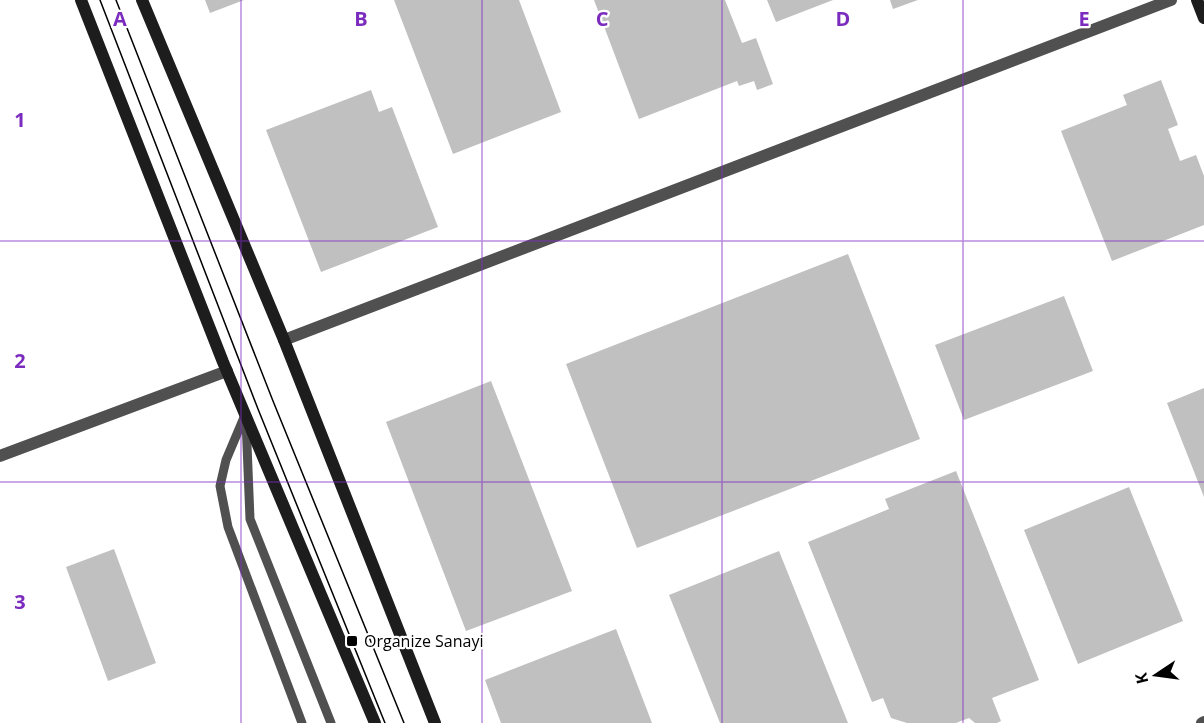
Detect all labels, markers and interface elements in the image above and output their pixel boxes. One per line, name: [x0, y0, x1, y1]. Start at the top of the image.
text: A: [113, 5, 127, 32]
text: B: [354, 5, 368, 32]
text: C: [596, 5, 609, 32]
text: D: [836, 5, 850, 32]
text: E: [1078, 5, 1090, 32]
text: 1: [14, 106, 26, 133]
text: 2: [14, 347, 26, 374]
text: 3: [14, 588, 26, 615]
place label: Organize Sanayi: [364, 630, 483, 652]
marker: Organize Sanayi: [345, 634, 359, 648]
north arrow: [1126, 645, 1186, 705]
text: K: [1129, 670, 1153, 686]

